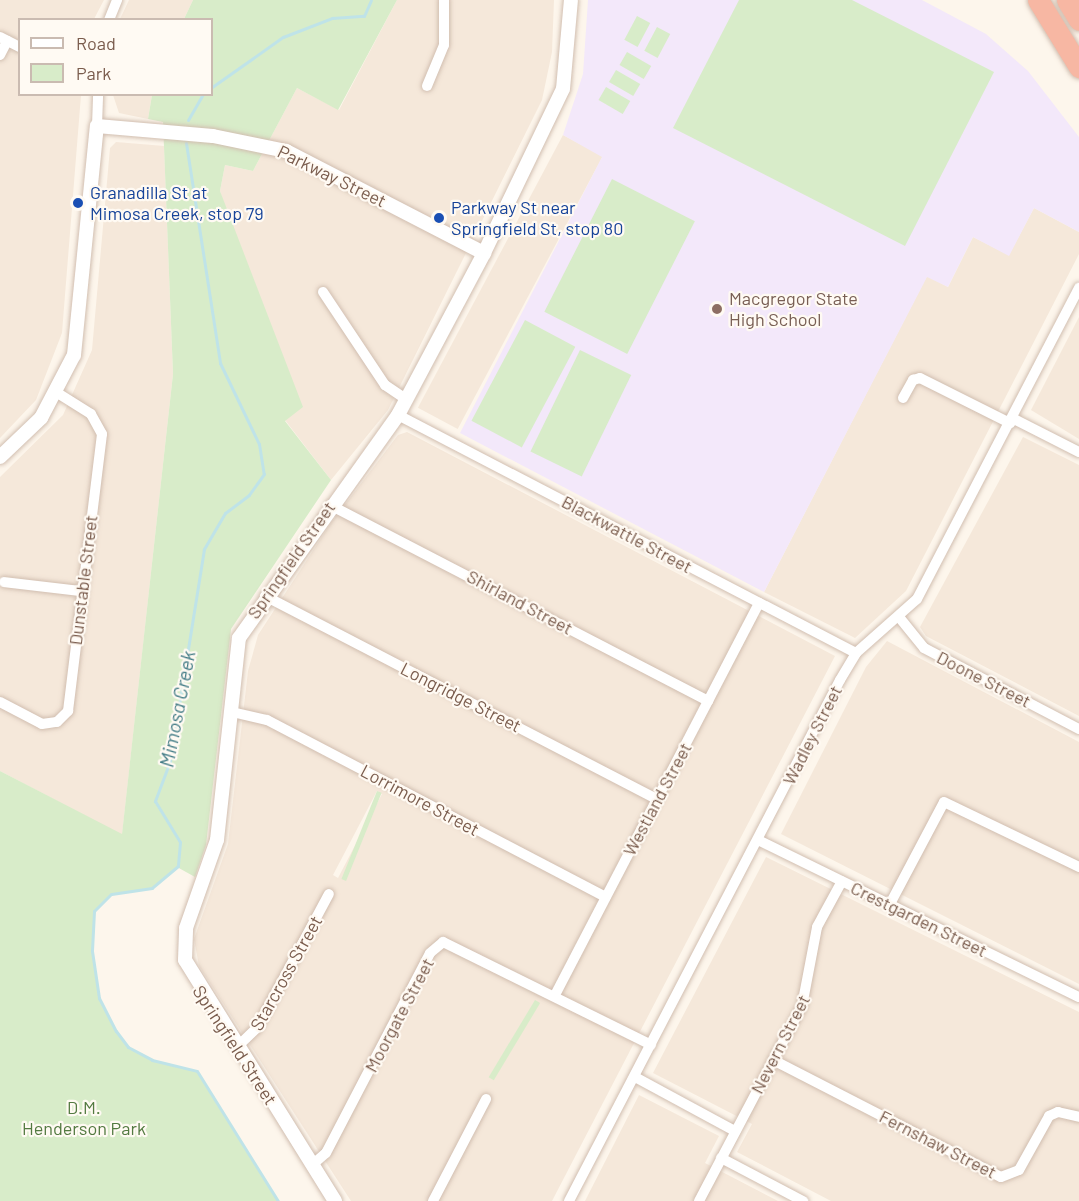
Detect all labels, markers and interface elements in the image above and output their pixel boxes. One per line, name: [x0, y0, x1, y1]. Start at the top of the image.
legend: [18, 18, 213, 96]
text: Road: [76, 32, 116, 54]
text: Park: [76, 62, 111, 84]
street label: Parkway Street: [274, 140, 390, 212]
place label: Granadilla St at Mimosa Creek, stop 79: [90, 182, 264, 224]
marker: Granadilla St at Mimosa Creek, stop 79: [71, 196, 85, 210]
place label: Parkway St near Springfield St, stop 80: [451, 197, 623, 240]
marker: Parkway St near Springfield St, stop 80: [432, 211, 446, 225]
place label: Macgregor State High School: [729, 288, 858, 330]
marker: Macgregor State High School: [710, 302, 724, 316]
street label: Blackwattle Street: [558, 491, 696, 577]
street label: Springfield Street: [243, 497, 339, 623]
street label: Dunstable Street: [64, 514, 102, 646]
street label: Shirland Street: [463, 565, 577, 639]
street label: Doone Street: [933, 646, 1035, 712]
water label: Mimosa Creek: [154, 649, 200, 769]
street label: Longridge Street: [397, 657, 525, 737]
street label: Wadley Street: [778, 682, 846, 788]
street label: Westland Street: [618, 739, 696, 859]
street label: Lorrimore Street: [357, 760, 483, 840]
street label: Crestgarden Street: [847, 877, 991, 961]
street label: Starcross Street: [245, 912, 327, 1034]
street label: Moorgate Street: [360, 954, 438, 1076]
street label: Springfield Street: [188, 981, 282, 1109]
street label: Nevern Street: [746, 991, 814, 1097]
park label: D.M. Henderson Park: [22, 1097, 146, 1140]
street label: Fernshaw Street: [876, 1105, 1000, 1183]

